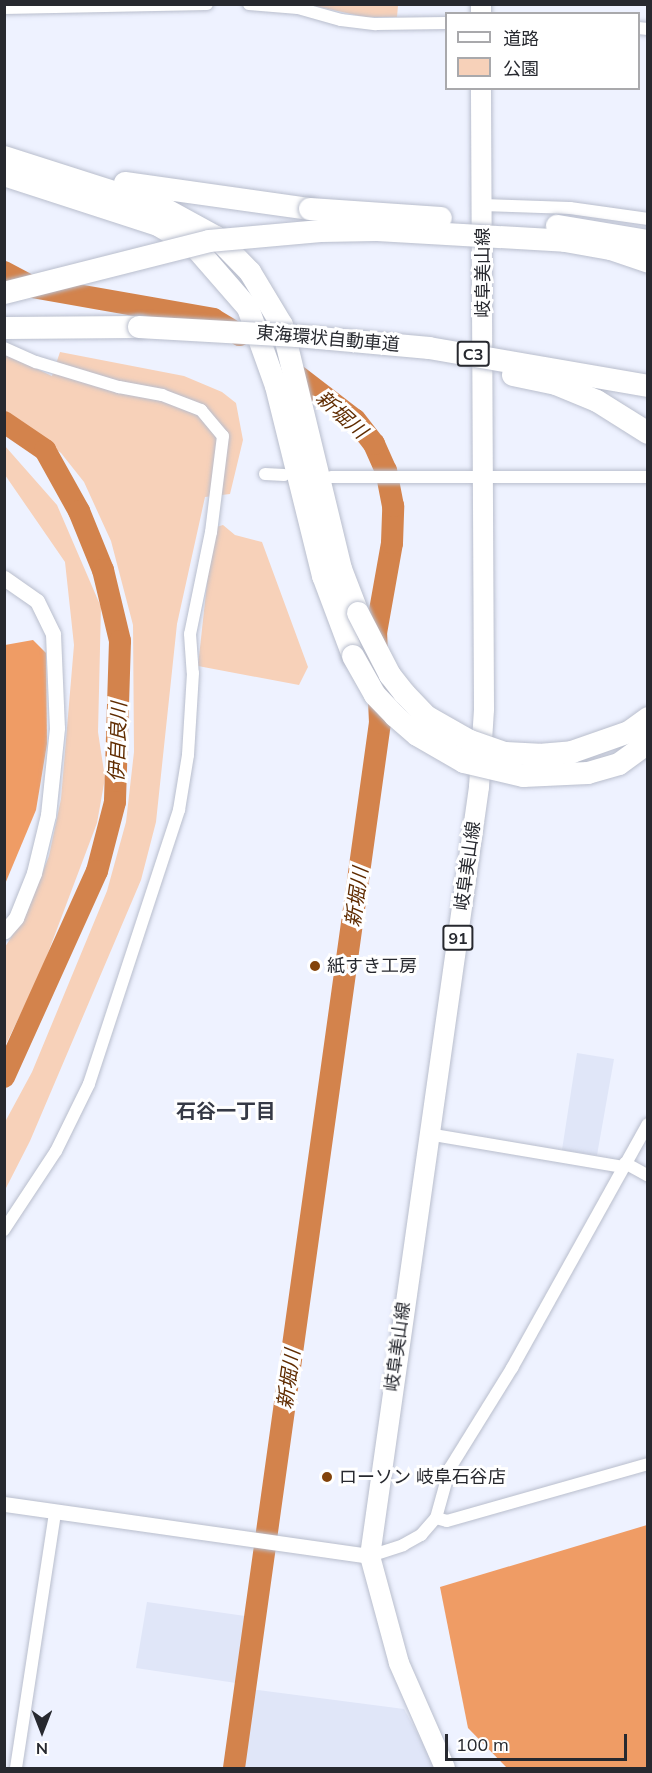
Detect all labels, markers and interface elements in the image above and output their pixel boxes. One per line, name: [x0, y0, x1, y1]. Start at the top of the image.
legend: [445, 12, 640, 90]
text: 道路: [503, 27, 539, 50]
text: 公園: [503, 57, 539, 80]
street label: 岐阜美山線: [472, 228, 494, 318]
street label: 東海環状自動車道: [255, 322, 401, 356]
road number: C3: [456, 341, 490, 367]
water label: 新堀川: [312, 385, 372, 443]
water label: 伊自良川: [104, 702, 130, 782]
street label: 岐阜美山線: [451, 820, 485, 912]
water label: 新堀川: [340, 866, 372, 928]
road number: 91: [442, 925, 474, 951]
place label: 紙すき工房: [327, 955, 417, 977]
marker: 紙すき工房: [308, 959, 322, 973]
district label: 石谷一丁目: [176, 1098, 276, 1122]
street label: 岐阜美山線: [381, 1301, 415, 1393]
water label: 新堀川: [272, 1348, 304, 1410]
place label: ローソン 岐阜石谷店: [339, 1466, 506, 1488]
marker: ローソン 岐阜石谷店: [320, 1470, 334, 1484]
north arrow: [12, 1701, 72, 1761]
scale bar: [448, 1722, 630, 1760]
text: 100 m: [456, 1733, 509, 1756]
text: N: [36, 1739, 48, 1759]

